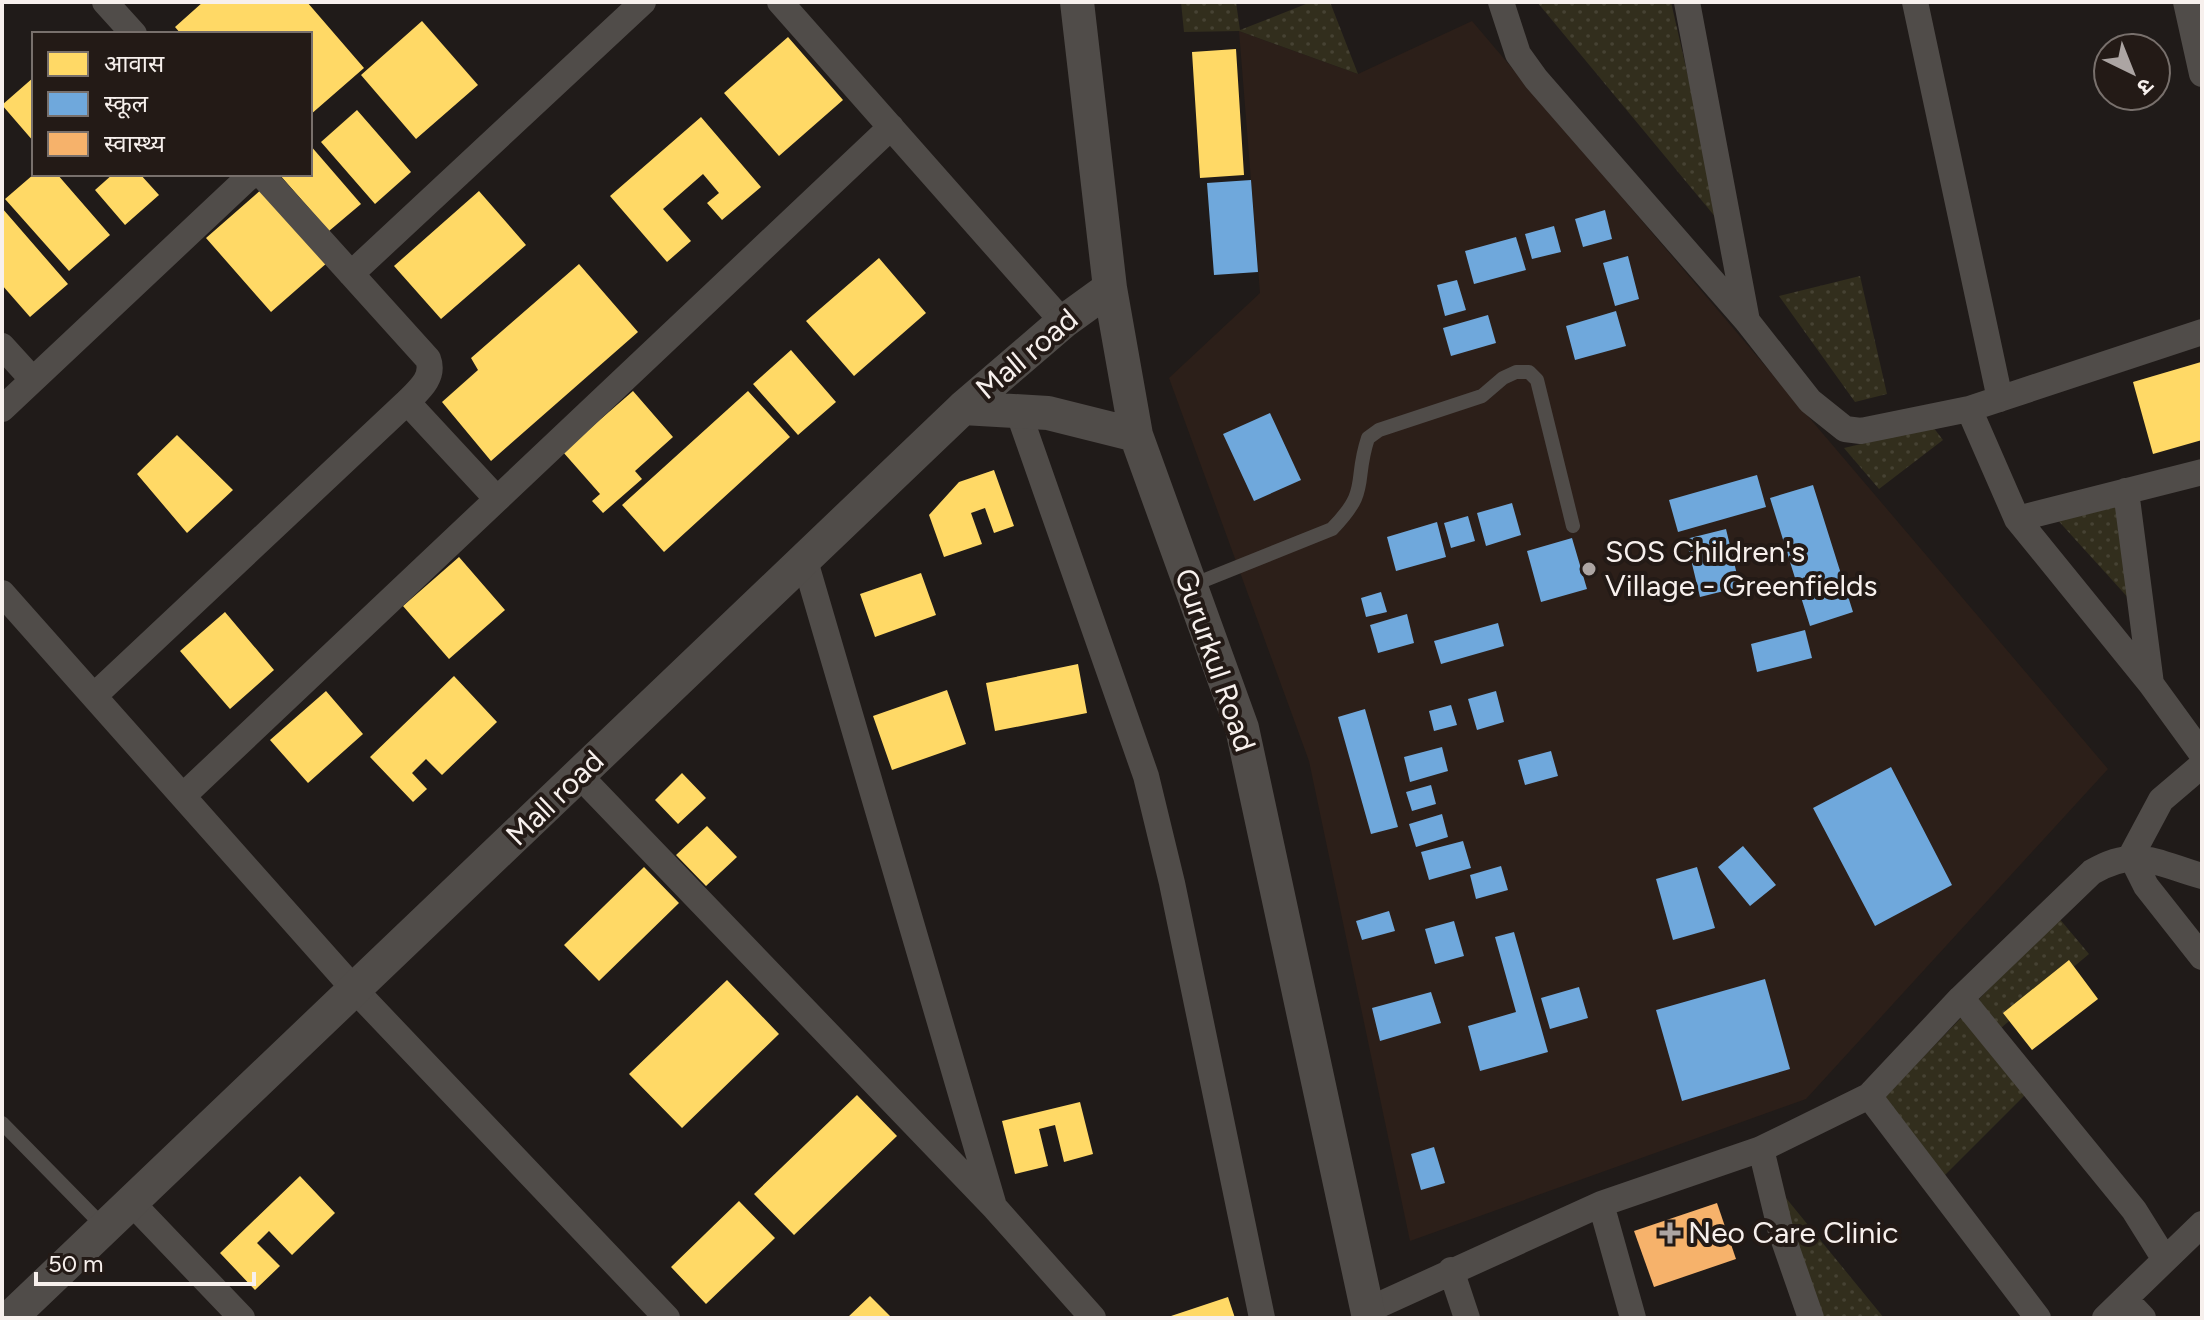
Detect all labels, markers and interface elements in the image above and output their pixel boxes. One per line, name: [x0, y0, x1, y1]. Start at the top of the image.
legend: [32, 32, 312, 176]
north arrow: [2092, 32, 2172, 112]
text: आवास: [104, 49, 165, 78]
text: उ: [2131, 72, 2159, 101]
text: स्कूल: [104, 89, 149, 119]
text: स्वास्थ्य: [104, 129, 166, 158]
street label: Mall road: [968, 300, 1085, 407]
place label: SOS Children's Village - Greenfields: [1605, 533, 1878, 604]
marker: SOS Children's Village - Greenfields: [1580, 560, 1598, 578]
street label: Gururkul Road: [1167, 564, 1264, 756]
street label: Mall road: [498, 742, 611, 853]
place label: Neo Care Clinic: [1688, 1214, 1898, 1251]
marker: Neo Care Clinic: [1659, 1222, 1681, 1244]
scale bar: [36, 1236, 254, 1286]
text: 50 m: [48, 1249, 104, 1278]

